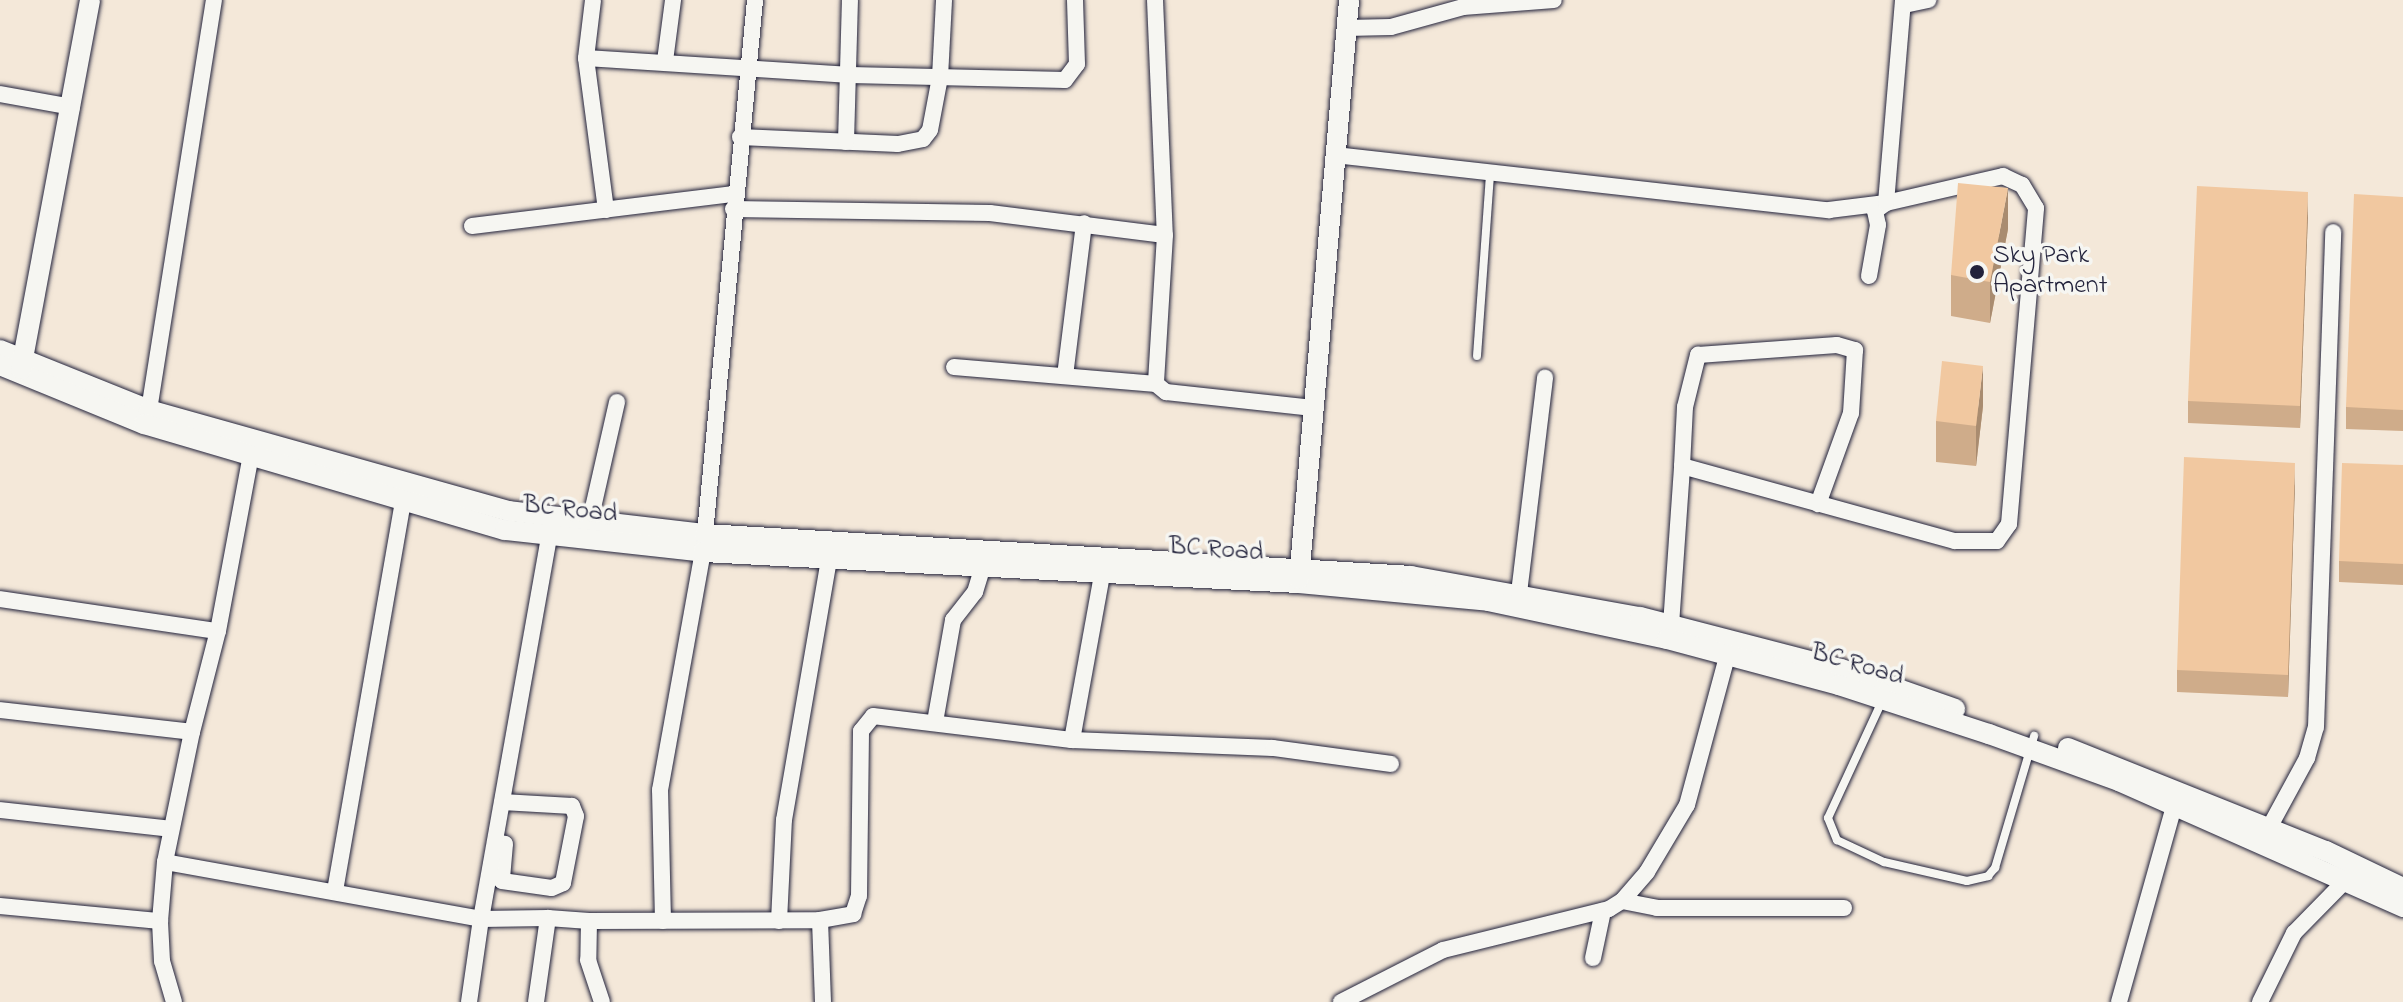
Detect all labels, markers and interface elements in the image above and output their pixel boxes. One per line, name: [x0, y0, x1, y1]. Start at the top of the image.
place label: Sky Park Apartment: [1993, 241, 2107, 302]
marker: Sky Park Apartment: [1968, 263, 1986, 281]
street label: BC Road: [521, 491, 619, 531]
street label: BC Road: [1168, 532, 1264, 570]
street label: BC Road: [1807, 638, 1907, 694]

